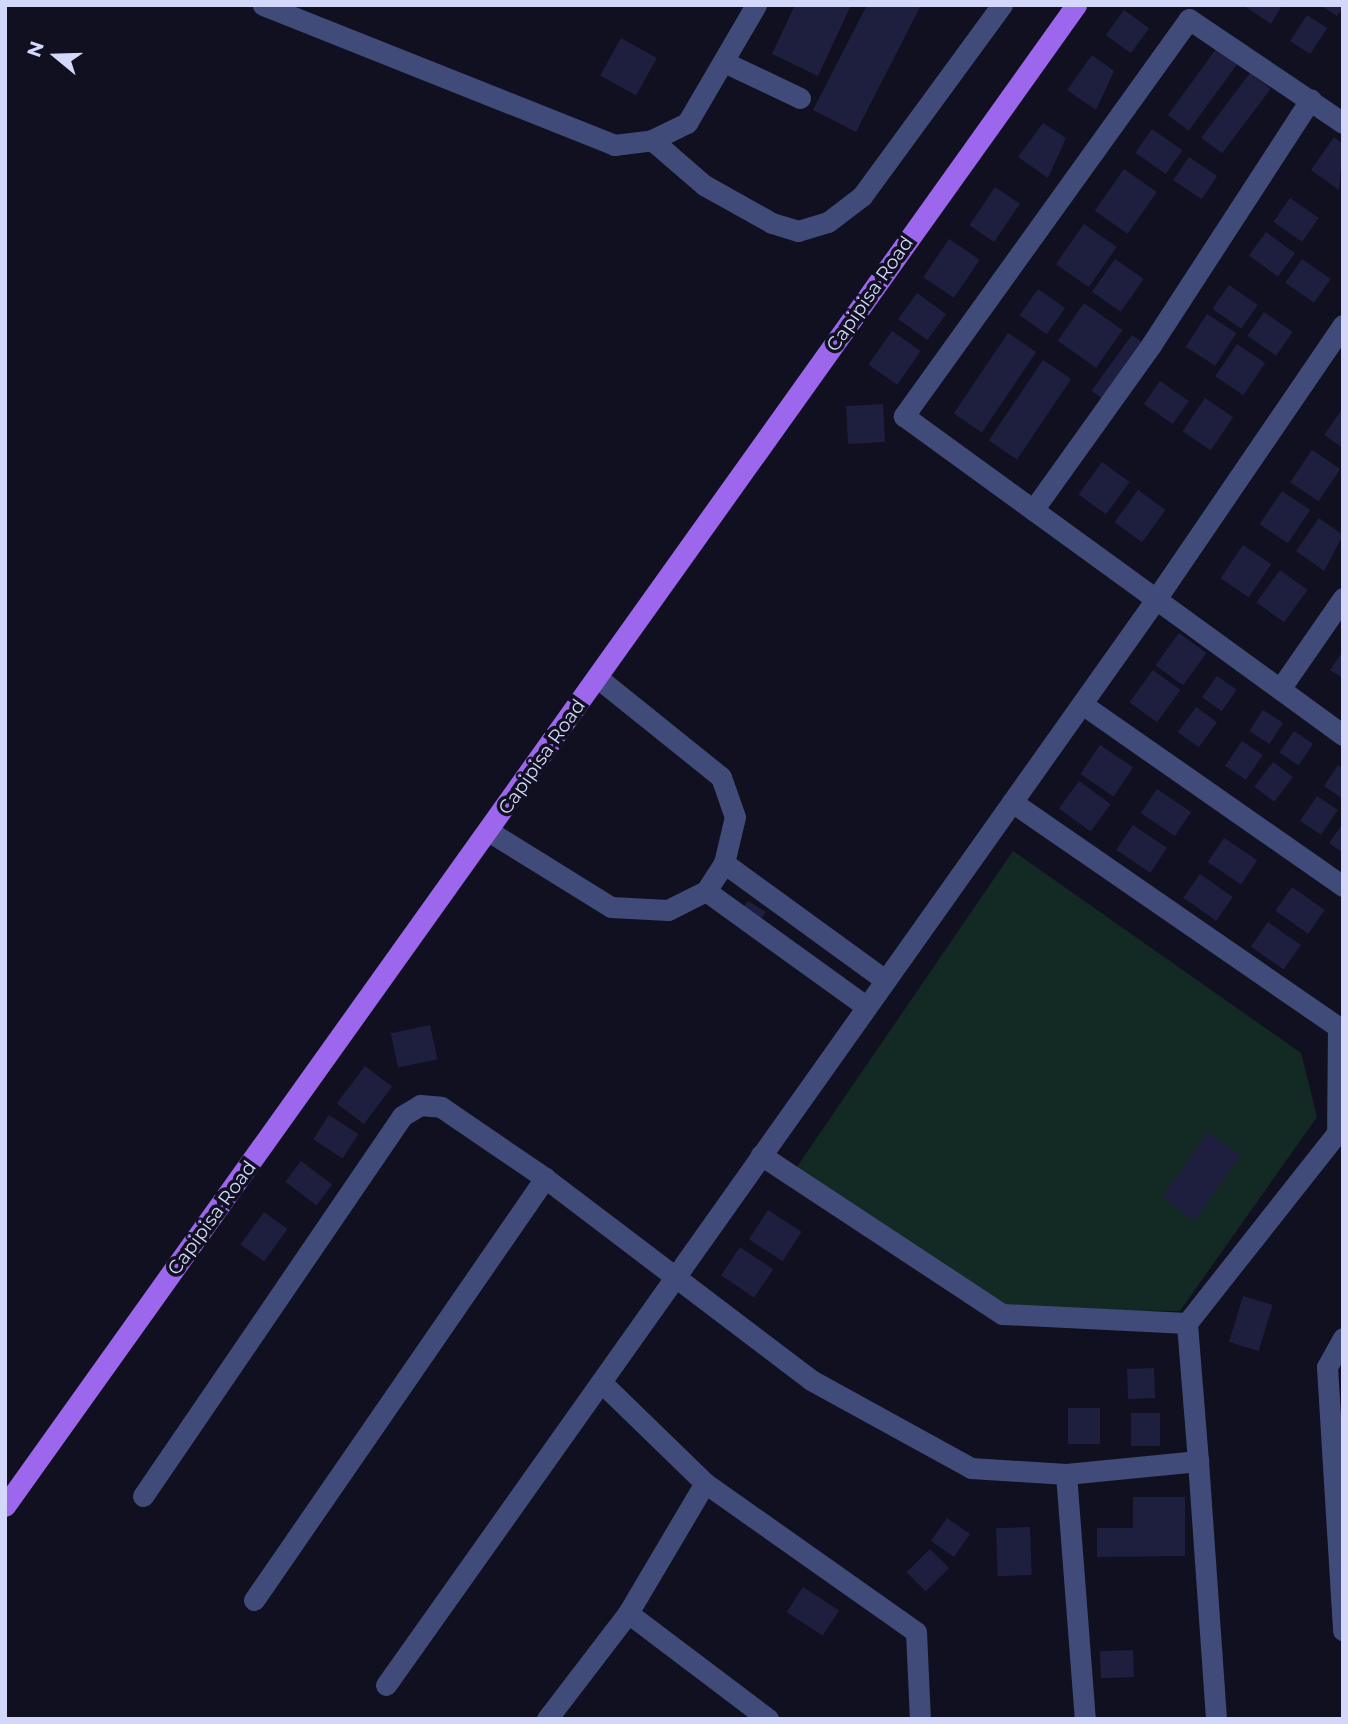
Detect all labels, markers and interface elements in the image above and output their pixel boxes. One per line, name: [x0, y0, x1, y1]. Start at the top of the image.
north arrow: [21, 21, 91, 91]
text: N: [22, 38, 49, 60]
street label: Capipisa Road: [822, 232, 918, 356]
street label: Capipisa Road: [494, 695, 590, 819]
street label: Capipisa Road: [163, 1156, 261, 1280]

